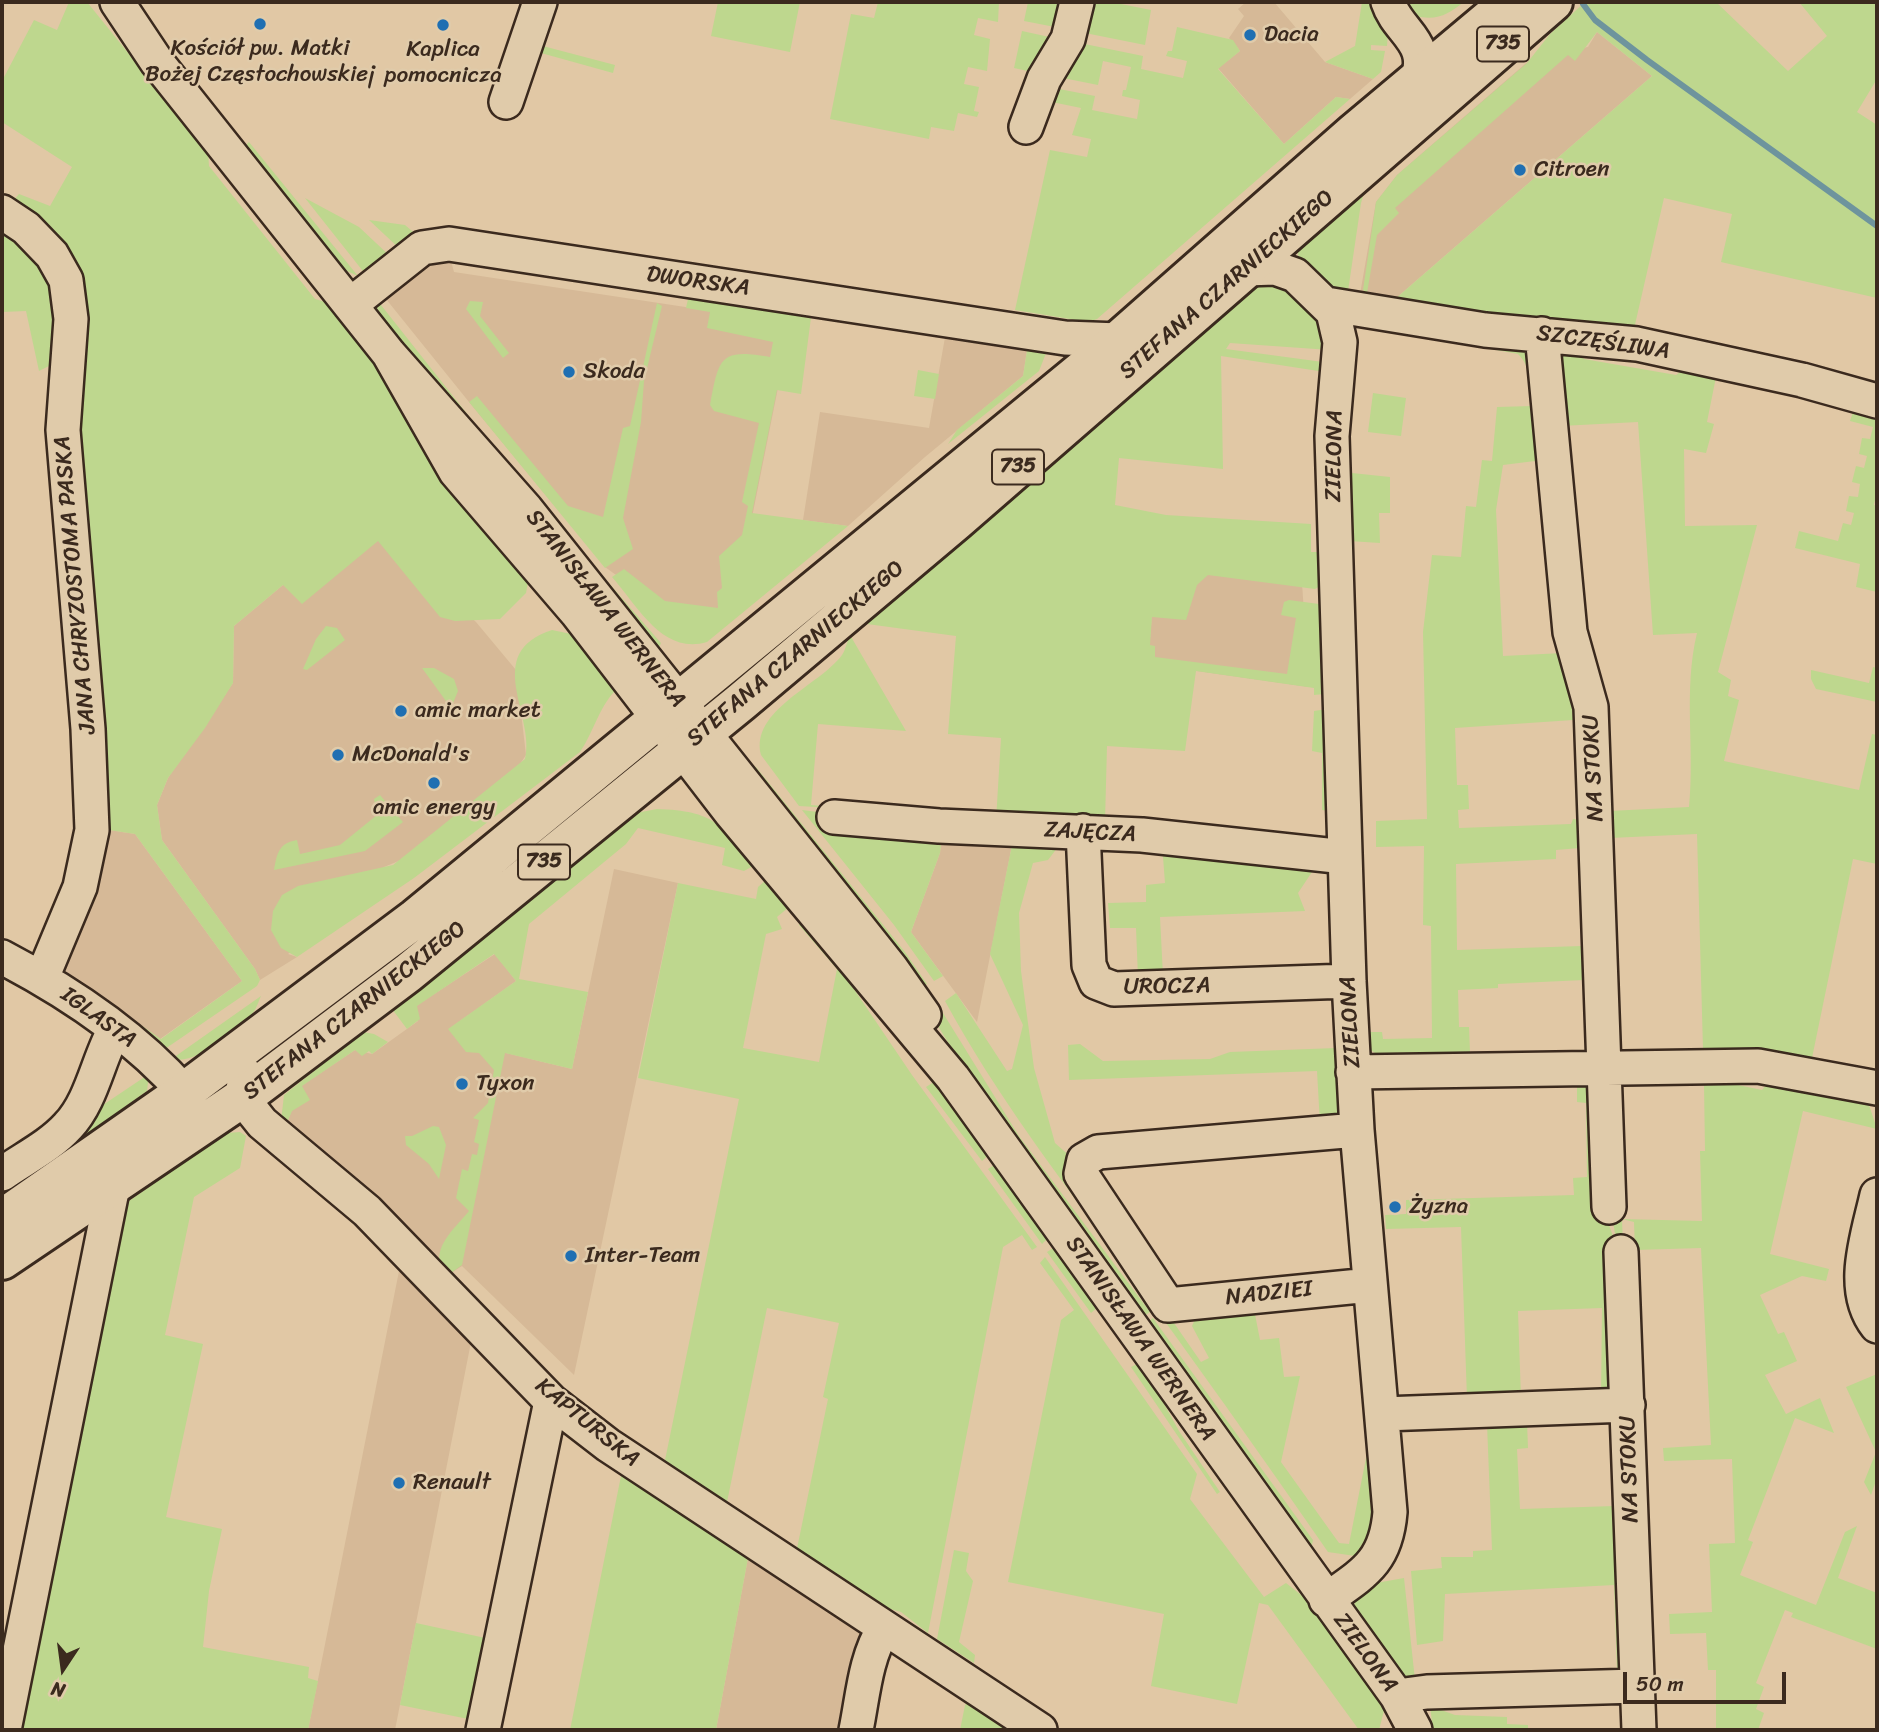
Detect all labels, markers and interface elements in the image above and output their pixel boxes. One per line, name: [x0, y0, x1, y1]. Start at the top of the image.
marker: Kościół pw. Matki Bożej Częstochowskiej: [252, 16, 268, 32]
marker: Kaplica pomocnicza: [435, 17, 451, 33]
place label: Dacia: [1264, 21, 1319, 49]
road number: 735: [1477, 26, 1529, 61]
marker: Dacia: [1242, 27, 1258, 43]
place label: Kościół pw. Matki Bożej Częstochowskiej: [145, 35, 375, 89]
place label: Kaplica pomocnicza: [384, 36, 502, 90]
place label: Citroen: [1534, 156, 1609, 184]
marker: Citroen: [1512, 162, 1528, 178]
street label: STEFANA CZARNIECKIEGO: [1114, 184, 1340, 386]
street label: DWORSKA: [645, 261, 751, 303]
street label: SZCZĘŚLIWA: [1535, 320, 1671, 366]
place label: Skoda: [583, 358, 645, 386]
marker: Skoda: [561, 364, 577, 380]
street label: ZIELONA: [1320, 410, 1350, 502]
street label: JANA CHRYZOSTOMA PASKA: [49, 435, 103, 735]
road number: 735: [992, 449, 1044, 484]
street label: STANISŁAWA WERNERA: [519, 504, 691, 714]
street label: STEFANA CZARNIECKIEGO: [682, 555, 910, 753]
place label: amic market: [415, 697, 541, 725]
marker: amic market: [393, 703, 409, 719]
street label: NA STOKU: [1577, 714, 1611, 822]
place label: McDonald's: [352, 741, 470, 769]
marker: McDonald's: [330, 747, 346, 763]
marker: amic energy: [426, 775, 442, 791]
place label: amic energy: [373, 794, 495, 822]
street label: ZAJĘCZA: [1043, 817, 1137, 849]
road number: 735: [518, 844, 570, 880]
street label: STEFANA CZARNIECKIEGO: [238, 915, 472, 1107]
street label: UROCZA: [1123, 972, 1211, 1002]
street label: ZIELONA: [1335, 975, 1367, 1069]
street label: IGLASTA: [55, 981, 141, 1055]
place label: Tyxon: [476, 1070, 535, 1098]
marker: Tyxon: [454, 1076, 470, 1092]
place label: Żyzna: [1409, 1193, 1468, 1221]
marker: Żyzna: [1387, 1199, 1403, 1215]
street label: STANISŁAWA WERNERA: [1059, 1231, 1221, 1447]
place label: Inter-Team: [585, 1242, 700, 1270]
marker: Inter-Team: [563, 1248, 579, 1264]
street label: NADZIEI: [1224, 1276, 1314, 1312]
street label: KAPTURSKA: [529, 1373, 645, 1473]
street label: NA STOKU: [1614, 1415, 1646, 1523]
place label: Renault: [413, 1469, 491, 1497]
marker: Renault: [391, 1475, 407, 1491]
street label: ZIELONA: [1327, 1608, 1403, 1698]
north arrow: [28, 1634, 98, 1704]
scale bar: [1627, 1658, 1790, 1702]
text: 50 m: [1636, 1665, 1684, 1703]
text: N: [48, 1672, 68, 1708]

